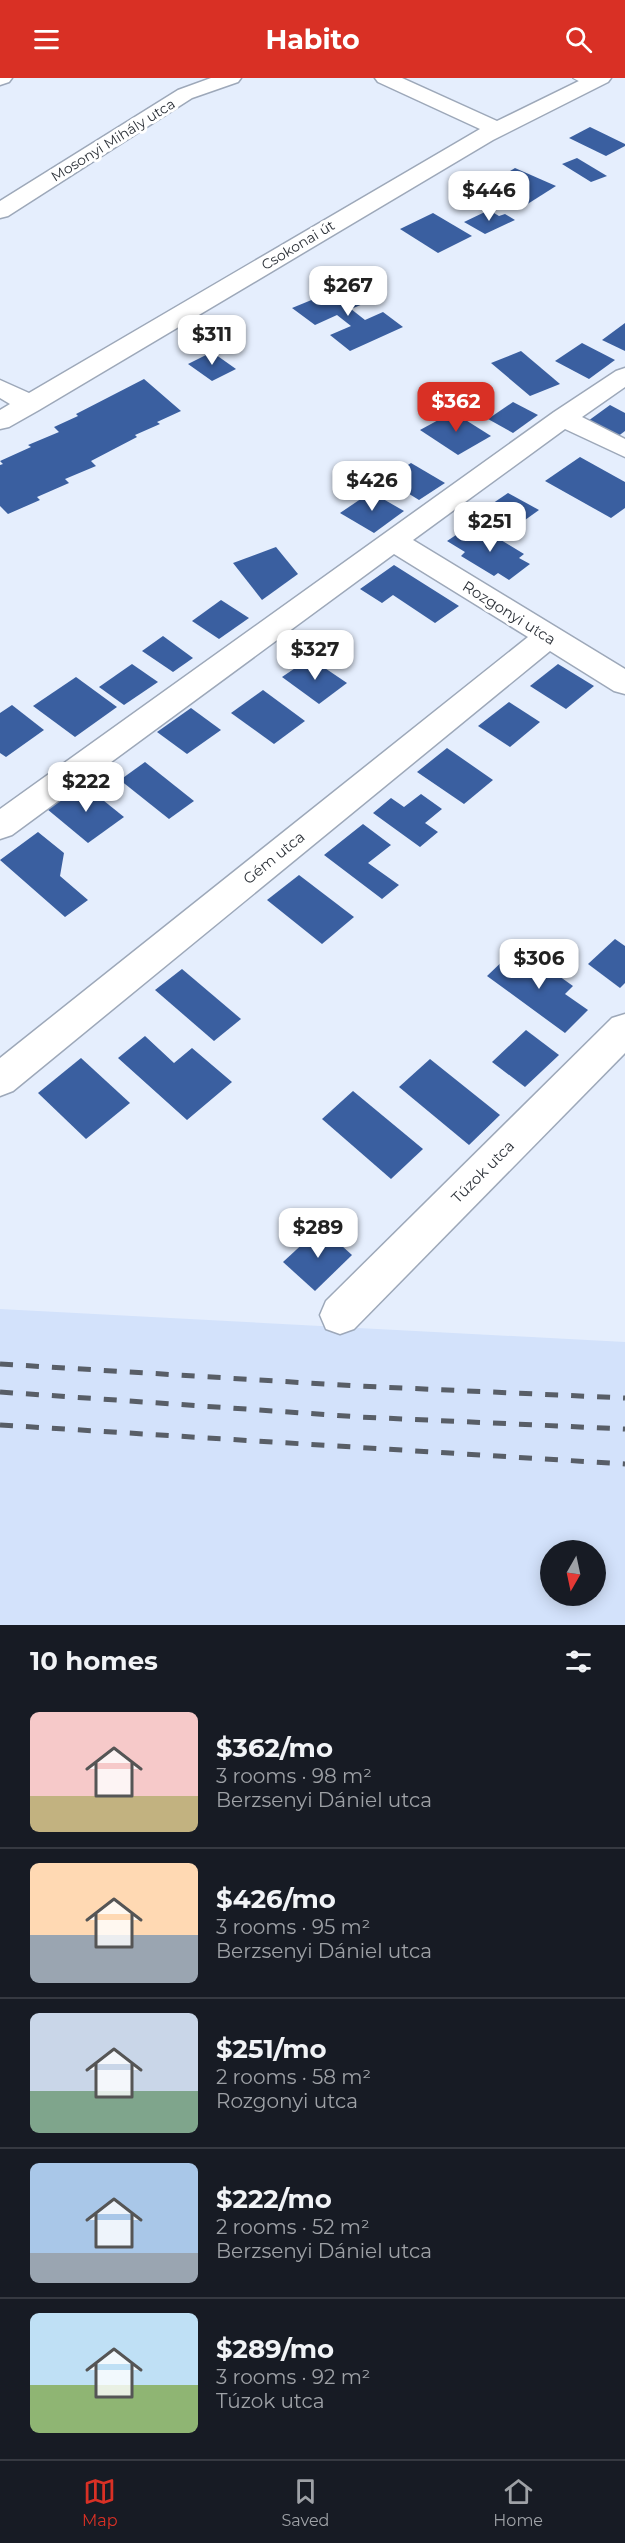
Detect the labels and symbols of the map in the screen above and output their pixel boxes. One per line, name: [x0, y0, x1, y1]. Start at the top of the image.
street label: Mosonyi Mihály utca: [48, 95, 178, 185]
pin: $446: [453, 171, 525, 222]
street label: Csokonai út: [258, 216, 338, 274]
pin: $267: [312, 266, 384, 317]
pin: $311: [176, 315, 248, 366]
pin: $362: [420, 382, 492, 433]
pin: $426: [336, 461, 408, 512]
pin: $251: [454, 502, 526, 553]
street label: Rozgonyi utca: [459, 576, 559, 649]
pin: $327: [279, 630, 351, 681]
pin: $222: [50, 762, 122, 813]
street label: Gém utca: [239, 827, 308, 888]
pin: $306: [503, 939, 575, 990]
street label: Túzok utca: [447, 1136, 518, 1207]
pin: $289: [282, 1208, 354, 1259]
north arrow: [540, 1540, 606, 1606]

